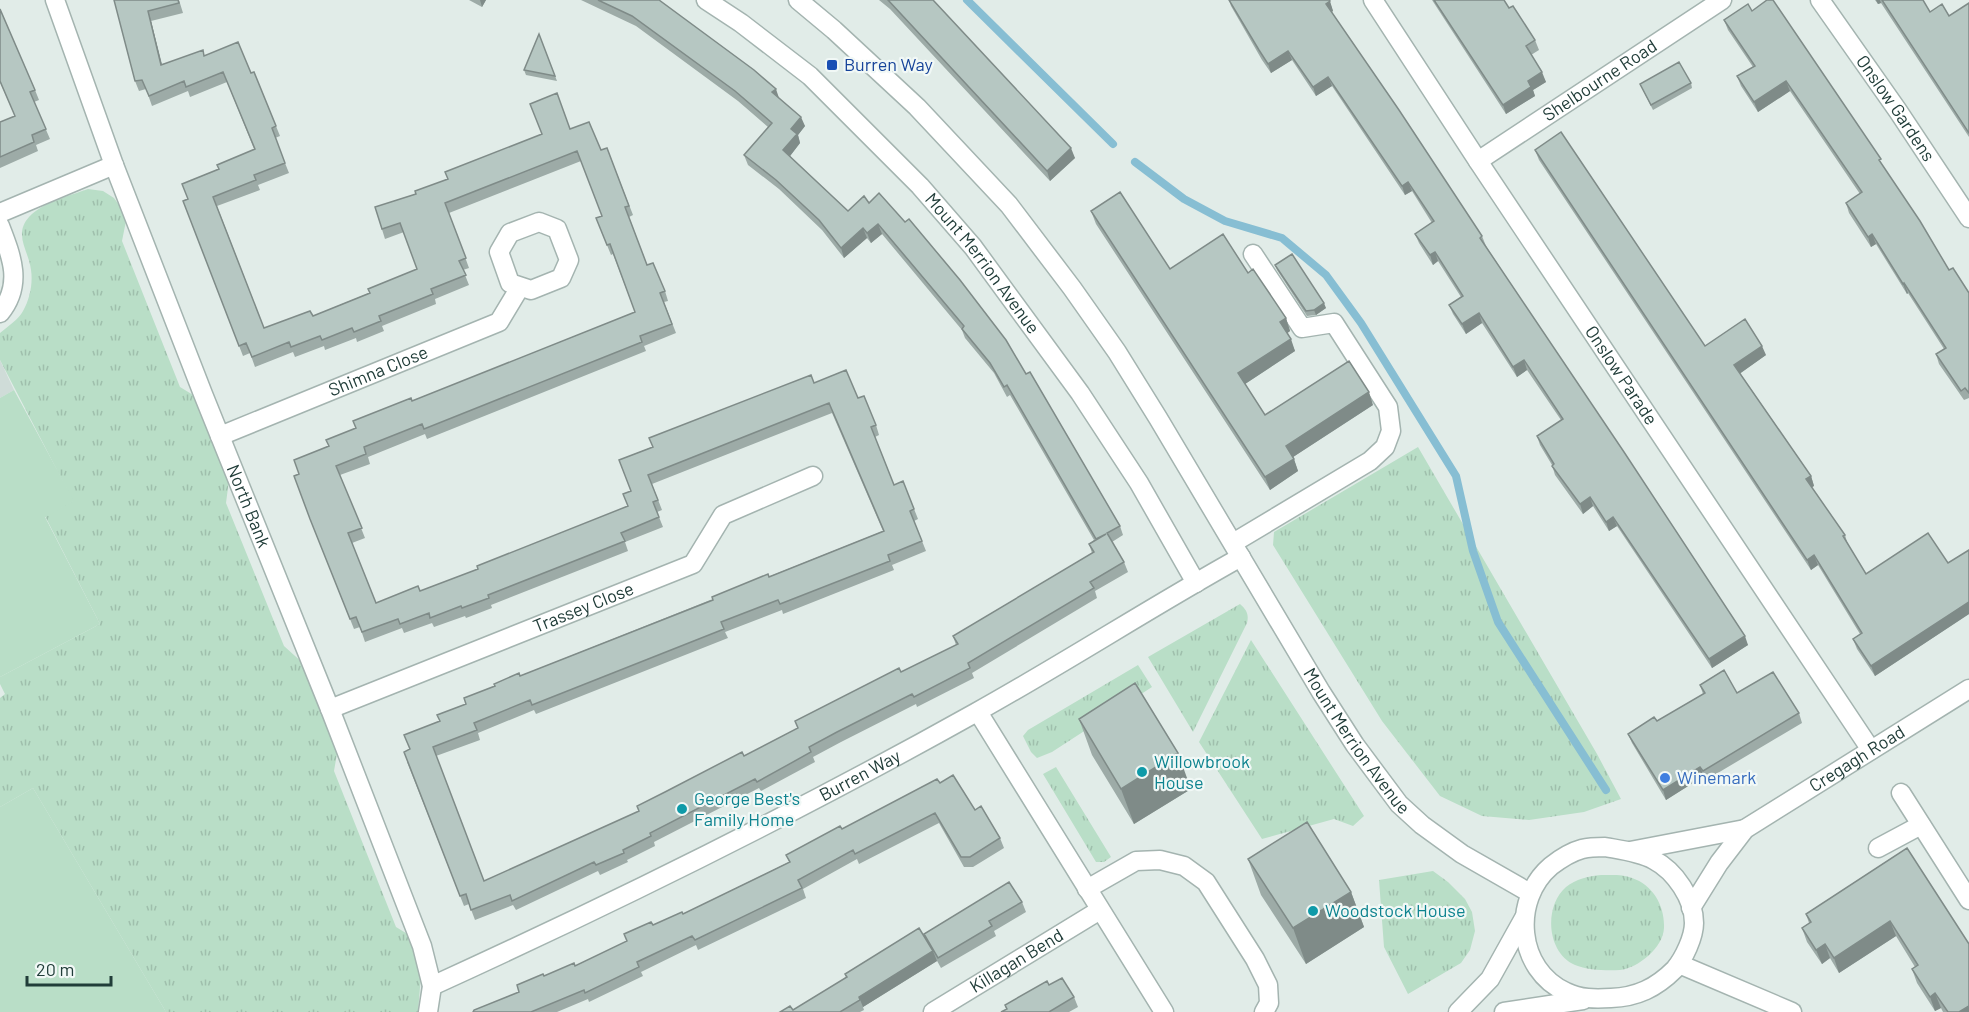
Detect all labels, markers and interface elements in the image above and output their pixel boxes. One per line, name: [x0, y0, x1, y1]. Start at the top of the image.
street label: Shelbourne Road: [1538, 34, 1661, 125]
street label: Onslow Gardens: [1852, 50, 1940, 165]
place label: Burren Way: [844, 53, 933, 75]
marker: Burren Way: [825, 58, 839, 72]
street label: Mount Merrion Avenue: [921, 188, 1045, 338]
street label: Onslow Parade: [1581, 321, 1663, 429]
street label: Shimna Close: [325, 340, 431, 401]
street label: North Bank: [223, 461, 276, 551]
street label: Trassey Close: [530, 577, 637, 637]
street label: Mount Merrion Avenue: [1299, 664, 1415, 818]
street label: Cregagh Road: [1805, 720, 1908, 796]
street label: Burren Way: [815, 744, 904, 805]
place label: Willowbrook House: [1154, 750, 1250, 793]
marker: Willowbrook House: [1135, 765, 1149, 779]
place label: Winemark: [1677, 766, 1756, 788]
marker: Winemark: [1658, 771, 1672, 785]
place label: George Best's Family Home: [694, 787, 800, 830]
marker: George Best's Family Home: [675, 802, 689, 816]
place label: Woodstock House: [1325, 899, 1466, 921]
marker: Woodstock House: [1306, 904, 1320, 918]
street label: Killagan Bend: [965, 923, 1067, 997]
scale bar: [27, 949, 111, 987]
text: 20 m: [36, 958, 74, 980]

